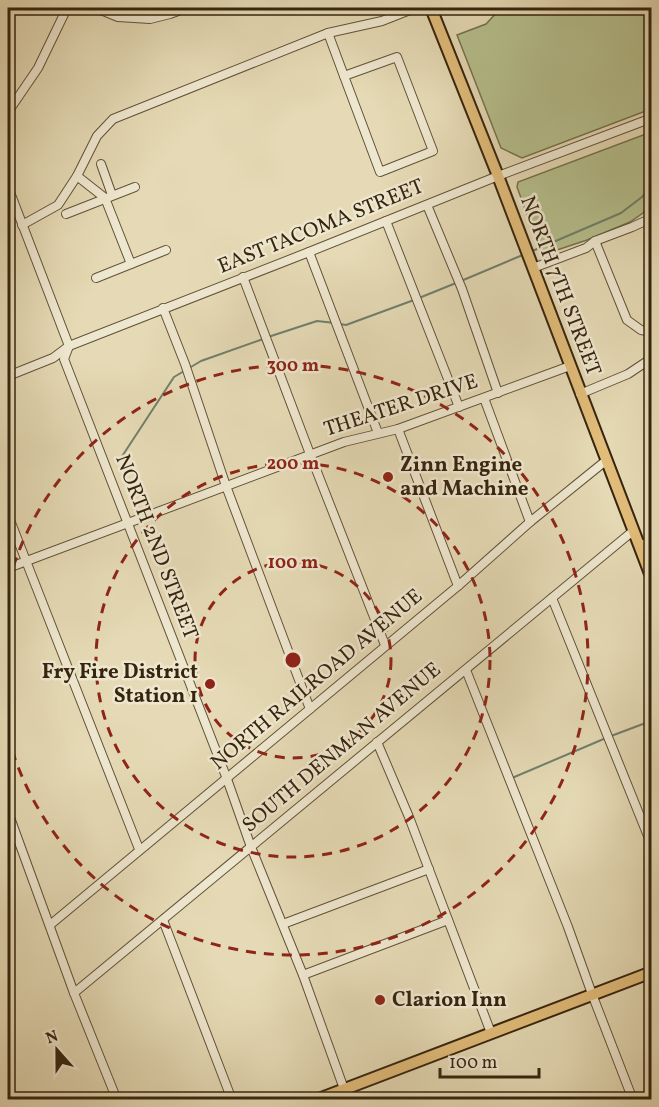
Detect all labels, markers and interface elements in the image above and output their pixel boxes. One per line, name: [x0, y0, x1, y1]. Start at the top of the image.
street label: EAST TACOMA STREET: [214, 172, 428, 282]
street label: NORTH 7TH STREET: [512, 192, 608, 380]
text: 300 m: [267, 354, 319, 379]
street label: THEATER DRIVE: [320, 367, 482, 445]
street label: NORTH 2ND STREET: [107, 450, 205, 644]
place label: Zinn Engine and Machine: [400, 451, 529, 504]
text: 200 m: [267, 452, 319, 477]
marker: Zinn Engine and Machine: [381, 470, 395, 484]
text: 100 m: [268, 551, 318, 576]
street label: NORTH RAILROAD AVENUE: [205, 583, 429, 777]
centre of rings: [283, 650, 303, 670]
street label: SOUTH DENMAN AVENUE: [236, 656, 448, 840]
place label: Fry Fire District Station 1: [42, 658, 198, 711]
marker: Fry Fire District Station 1: [203, 677, 217, 691]
place label: Clarion Inn: [392, 986, 507, 1015]
marker: Clarion Inn: [373, 993, 387, 1007]
north arrow: [27, 1020, 87, 1080]
text: N: [43, 1025, 62, 1050]
scale bar: [440, 1041, 539, 1079]
text: 100 m: [449, 1051, 498, 1076]

